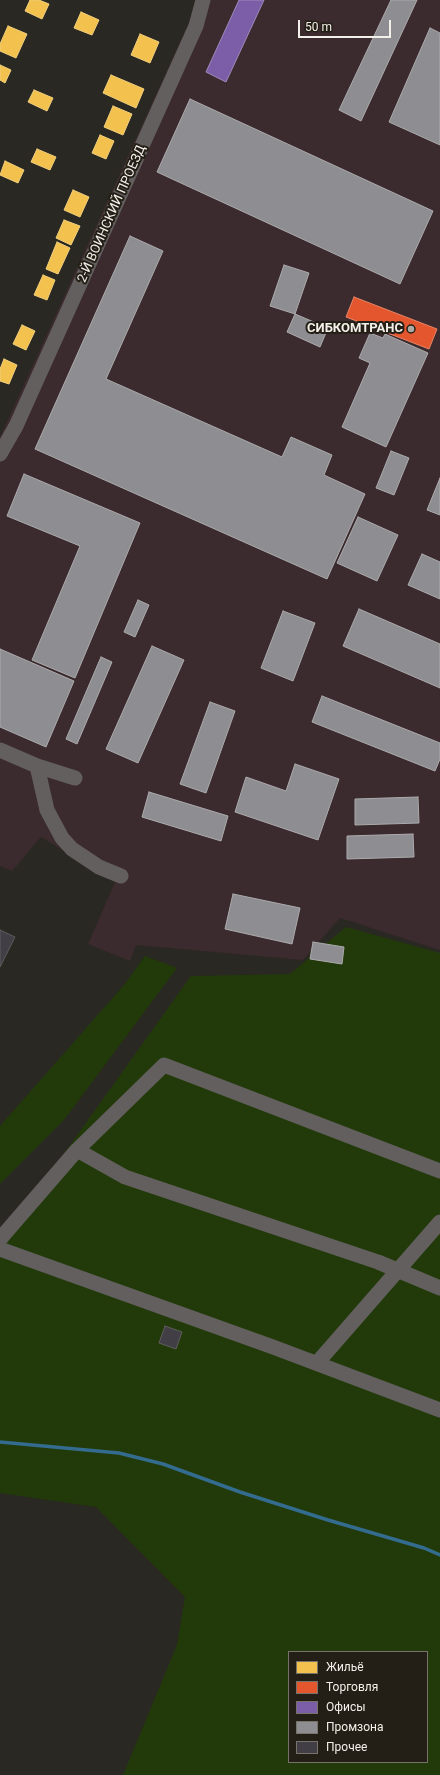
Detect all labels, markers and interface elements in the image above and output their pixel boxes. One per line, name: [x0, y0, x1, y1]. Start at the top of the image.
scale bar: [300, 12, 393, 38]
text: 50 m: [305, 20, 332, 34]
street label: 2-Й ВОИНСКИЙ ПРОЕЗД: [75, 143, 149, 285]
place label: СИБКОМТРАНС: [307, 321, 403, 337]
marker: СИБКОМТРАНС: [406, 324, 416, 334]
legend: [288, 1651, 428, 1763]
text: Жильё: [326, 1660, 364, 1674]
text: Торговля: [326, 1680, 378, 1694]
text: Офисы: [326, 1700, 366, 1714]
text: Промзона: [326, 1720, 383, 1734]
text: Прочее: [326, 1740, 367, 1754]

